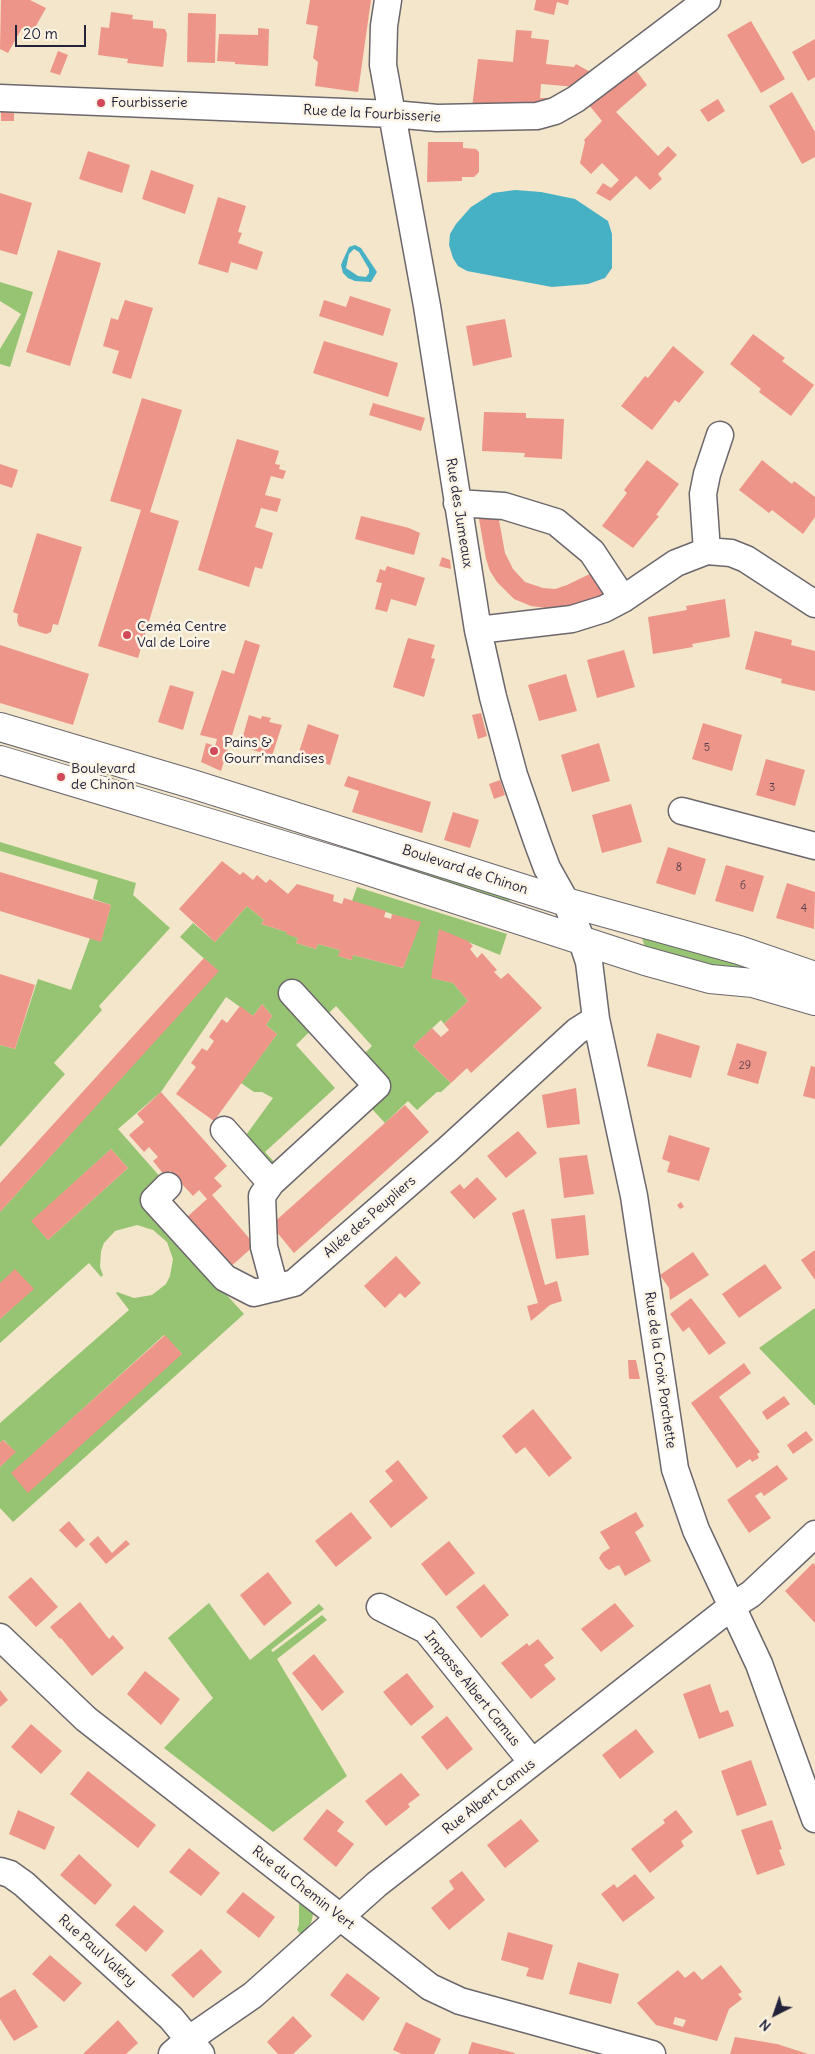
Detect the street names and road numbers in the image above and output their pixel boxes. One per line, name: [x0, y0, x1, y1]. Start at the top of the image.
street label: Rue de la Fourbisserie: [303, 102, 441, 126]
street label: Rue des Jumeaux: [442, 457, 476, 569]
street label: Boulevard de Chinon: [400, 842, 530, 898]
street label: Allée des Peupliers: [320, 1172, 420, 1262]
street label: Rue de la Croix Porchette: [641, 1290, 679, 1450]
street label: Impasse Albert Camus: [421, 1628, 523, 1750]
street label: Rue Albert Camus: [439, 1756, 539, 1838]
street label: Rue du Chemin Vert: [248, 1843, 358, 1933]
street label: Rue Paul Valéry: [55, 1912, 139, 1990]

